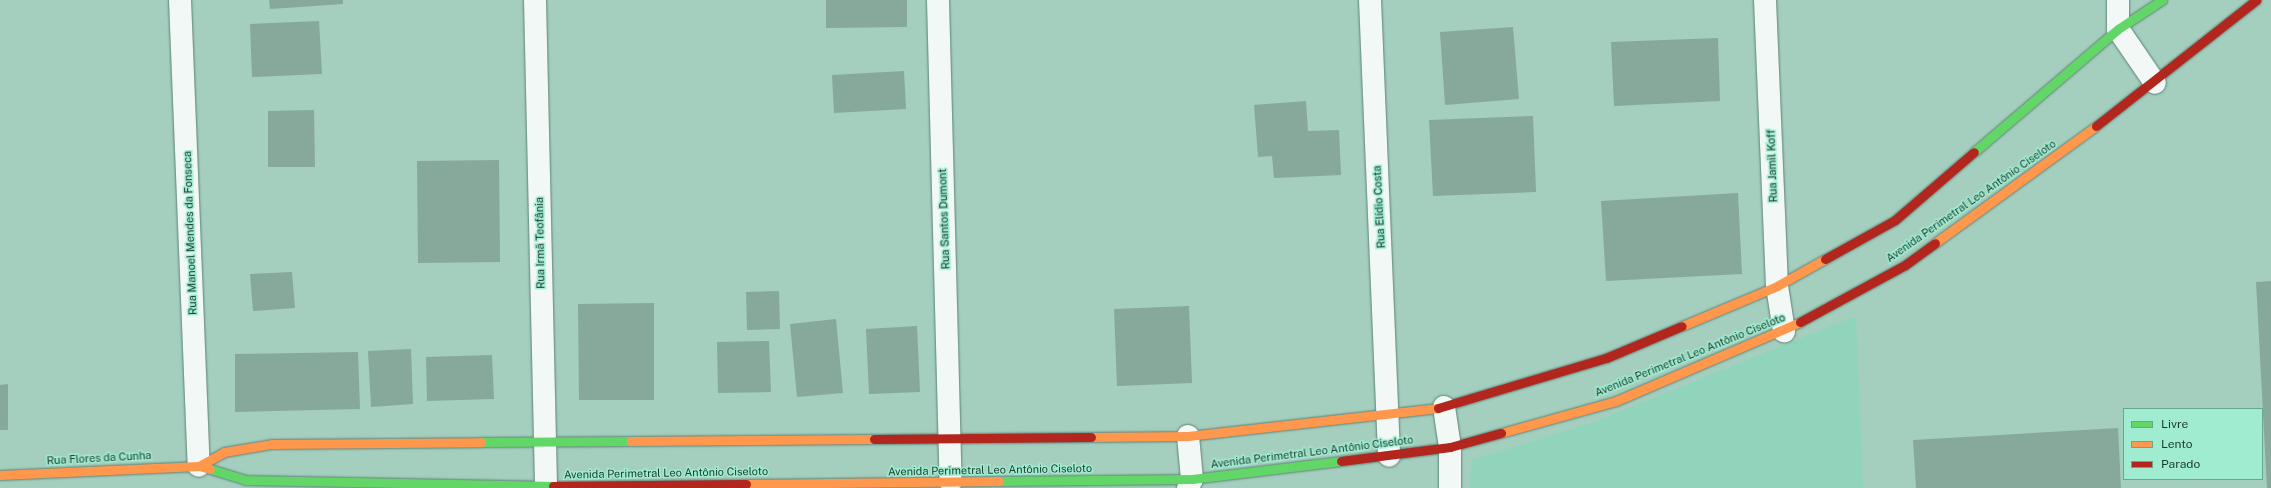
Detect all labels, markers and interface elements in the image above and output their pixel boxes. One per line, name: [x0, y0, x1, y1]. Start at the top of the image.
street label: Rua Jamil Koff: [1764, 129, 1780, 203]
street label: Avenida Perimetral Leo Antônio Ciseloto: [1884, 137, 2058, 265]
street label: Rua Manoel Mendes da Fonseca: [181, 151, 199, 315]
street label: Rua Elídio Costa: [1370, 165, 1388, 249]
street label: Rua Santos Dumont: [936, 168, 952, 270]
street label: Rua Irmã Teofânia: [533, 197, 547, 289]
street label: Avenida Perimetral Leo Antônio Ciseloto: [1593, 311, 1787, 399]
legend: [2123, 408, 2263, 480]
text: Livre: [2161, 417, 2188, 431]
street label: Avenida Perimetral Leo Antônio Ciseloto: [1210, 433, 1414, 471]
text: Lento: [2161, 437, 2192, 451]
street label: Rua Flores da Cunha: [46, 449, 152, 467]
text: Parado: [2161, 457, 2200, 471]
street label: Avenida Perimetral Leo Antônio Ciseloto: [888, 462, 1092, 478]
street label: Avenida Perimetral Leo Antônio Ciseloto: [564, 465, 768, 481]

